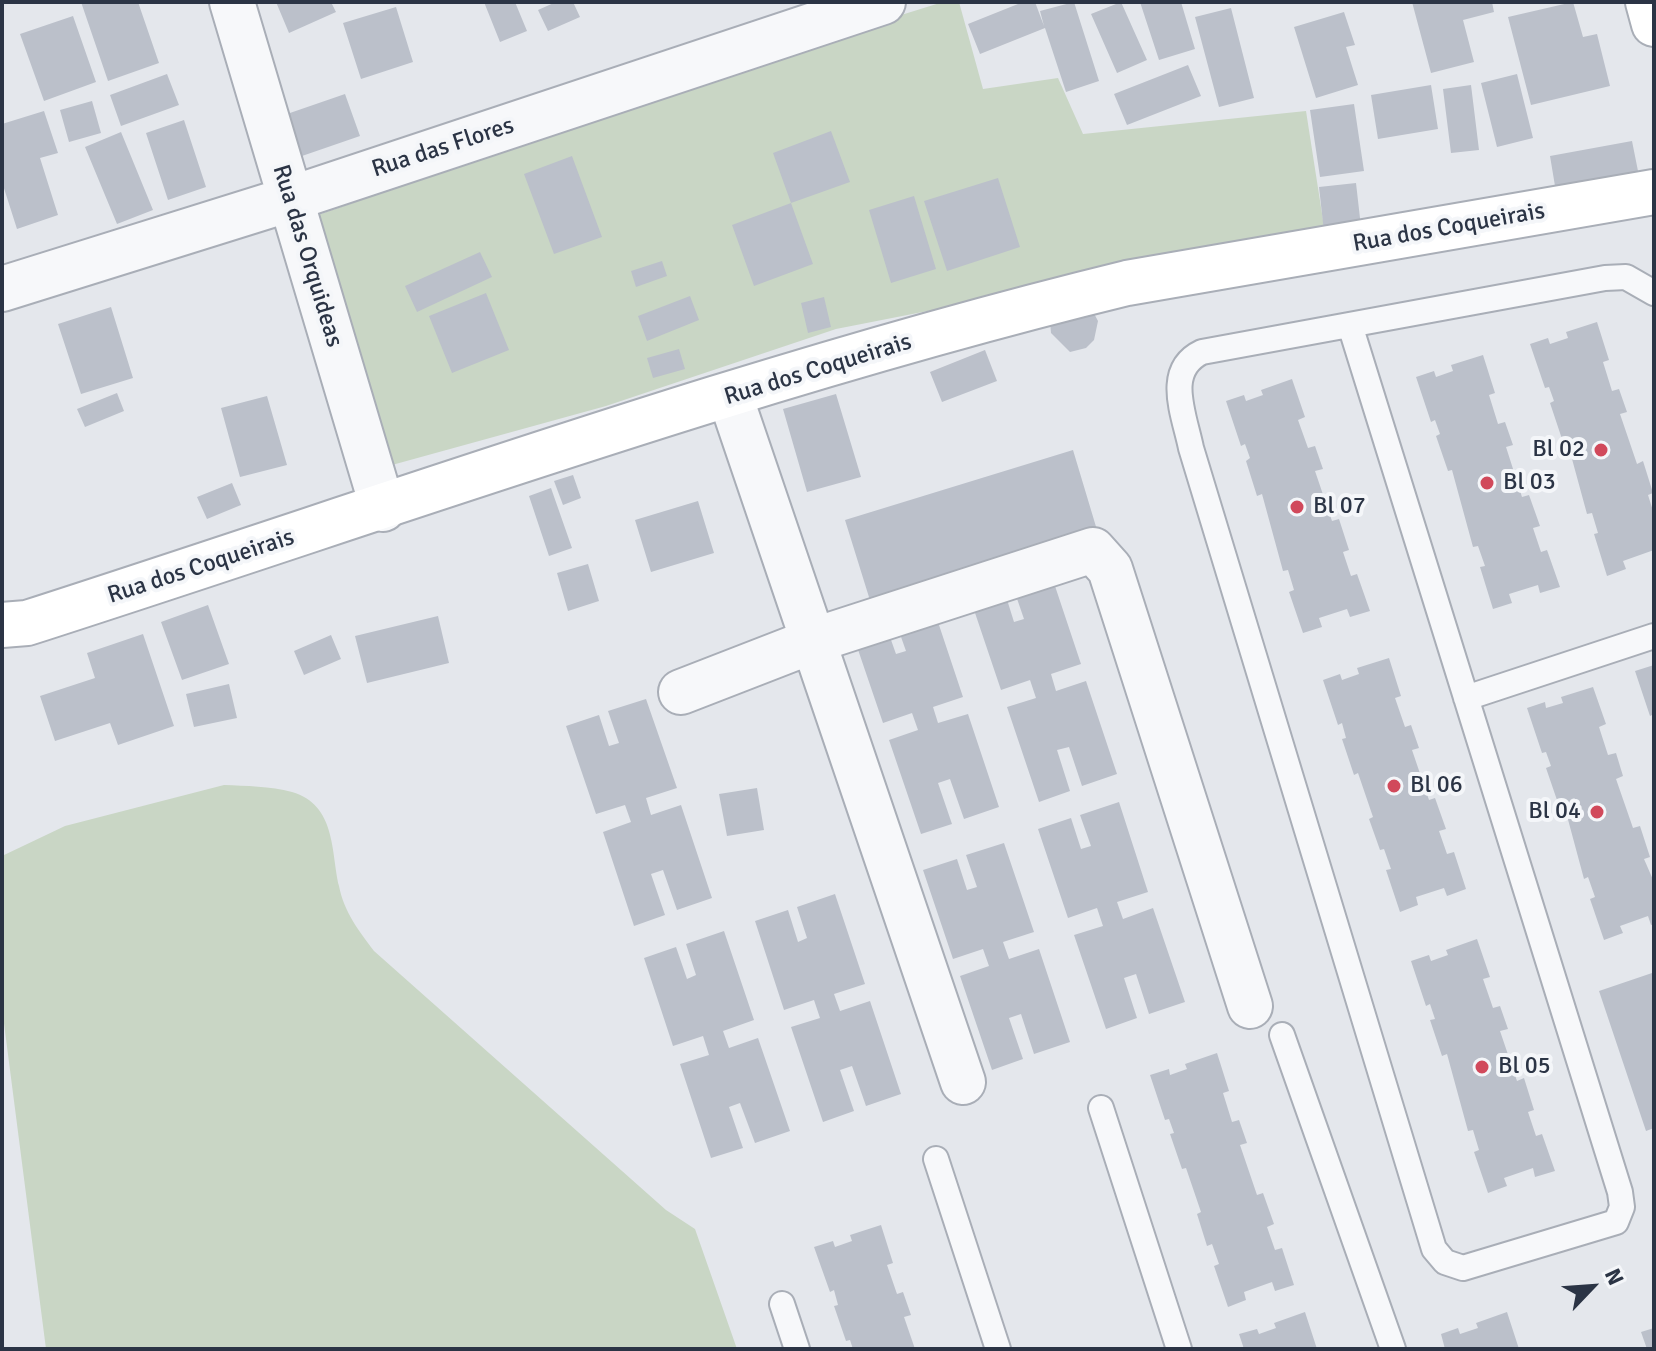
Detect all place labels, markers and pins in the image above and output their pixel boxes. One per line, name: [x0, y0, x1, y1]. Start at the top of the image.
place label: Bl 02: [1532, 436, 1585, 464]
marker: Bl 02: [1592, 441, 1610, 459]
place label: Bl 03: [1503, 469, 1556, 497]
marker: Bl 03: [1478, 474, 1496, 492]
place label: Bl 07: [1313, 493, 1366, 521]
marker: Bl 07: [1288, 498, 1306, 516]
place label: Bl 06: [1410, 772, 1463, 800]
marker: Bl 06: [1385, 777, 1403, 795]
place label: Bl 04: [1528, 798, 1581, 826]
marker: Bl 04: [1588, 803, 1606, 821]
place label: Bl 05: [1498, 1053, 1551, 1081]
marker: Bl 05: [1473, 1058, 1491, 1076]

